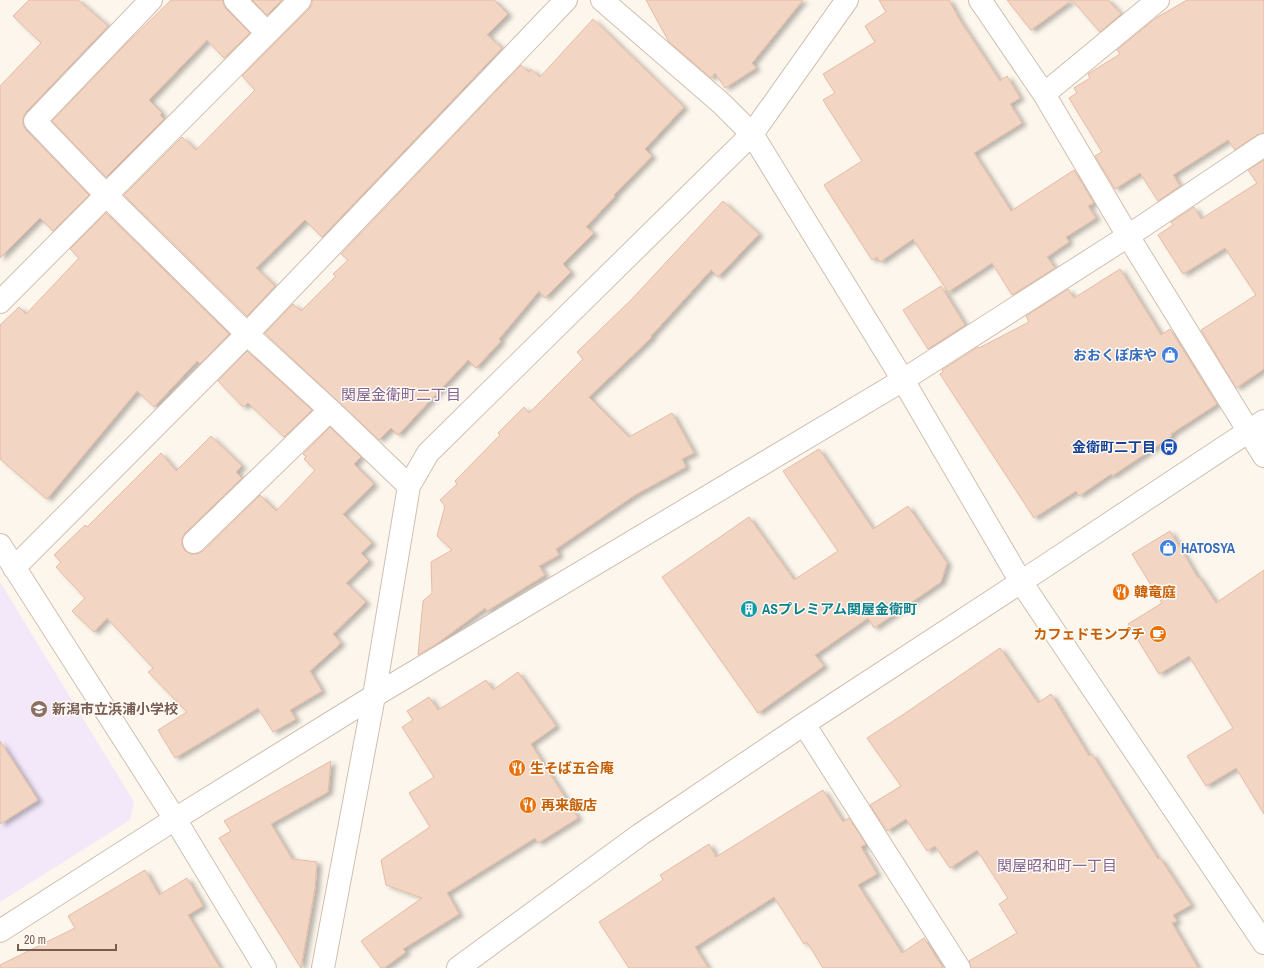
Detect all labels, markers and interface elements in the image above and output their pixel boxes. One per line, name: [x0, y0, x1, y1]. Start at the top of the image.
shop icon: おおくぼ床や: [1160, 345, 1180, 365]
place label: おおくぼ床や: [1073, 346, 1157, 364]
district label: 関屋金衛町二丁目: [341, 384, 461, 405]
bus stop icon: 金衛町二丁目: [1159, 437, 1179, 457]
place label: 金衛町二丁目: [1072, 438, 1156, 456]
shop icon: HATOSYA: [1158, 538, 1178, 558]
place label: HATOSYA: [1181, 539, 1236, 557]
restaurant icon: 韓竜庭: [1111, 582, 1131, 602]
place label: 韓竜庭: [1134, 583, 1176, 601]
building icon: ASプレミアム関屋金衛町: [739, 599, 759, 619]
place label: ASプレミアム関屋金衛町: [762, 600, 917, 618]
cafe icon: カフェドモンプチ: [1148, 624, 1168, 644]
place label: カフェドモンプチ: [1033, 625, 1145, 643]
school or university icon: 新潟市立浜浦小学校: [29, 699, 49, 719]
place label: 新潟市立浜浦小学校: [52, 700, 178, 718]
restaurant icon: 生そば五合庵: [507, 758, 527, 778]
place label: 生そば五合庵: [530, 759, 614, 777]
restaurant icon: 再来飯店: [518, 795, 538, 815]
place label: 再来飯店: [541, 796, 597, 814]
district label: 関屋昭和町一丁目: [997, 855, 1117, 876]
scale bar: [18, 926, 116, 952]
text: 20 m: [24, 932, 46, 948]

